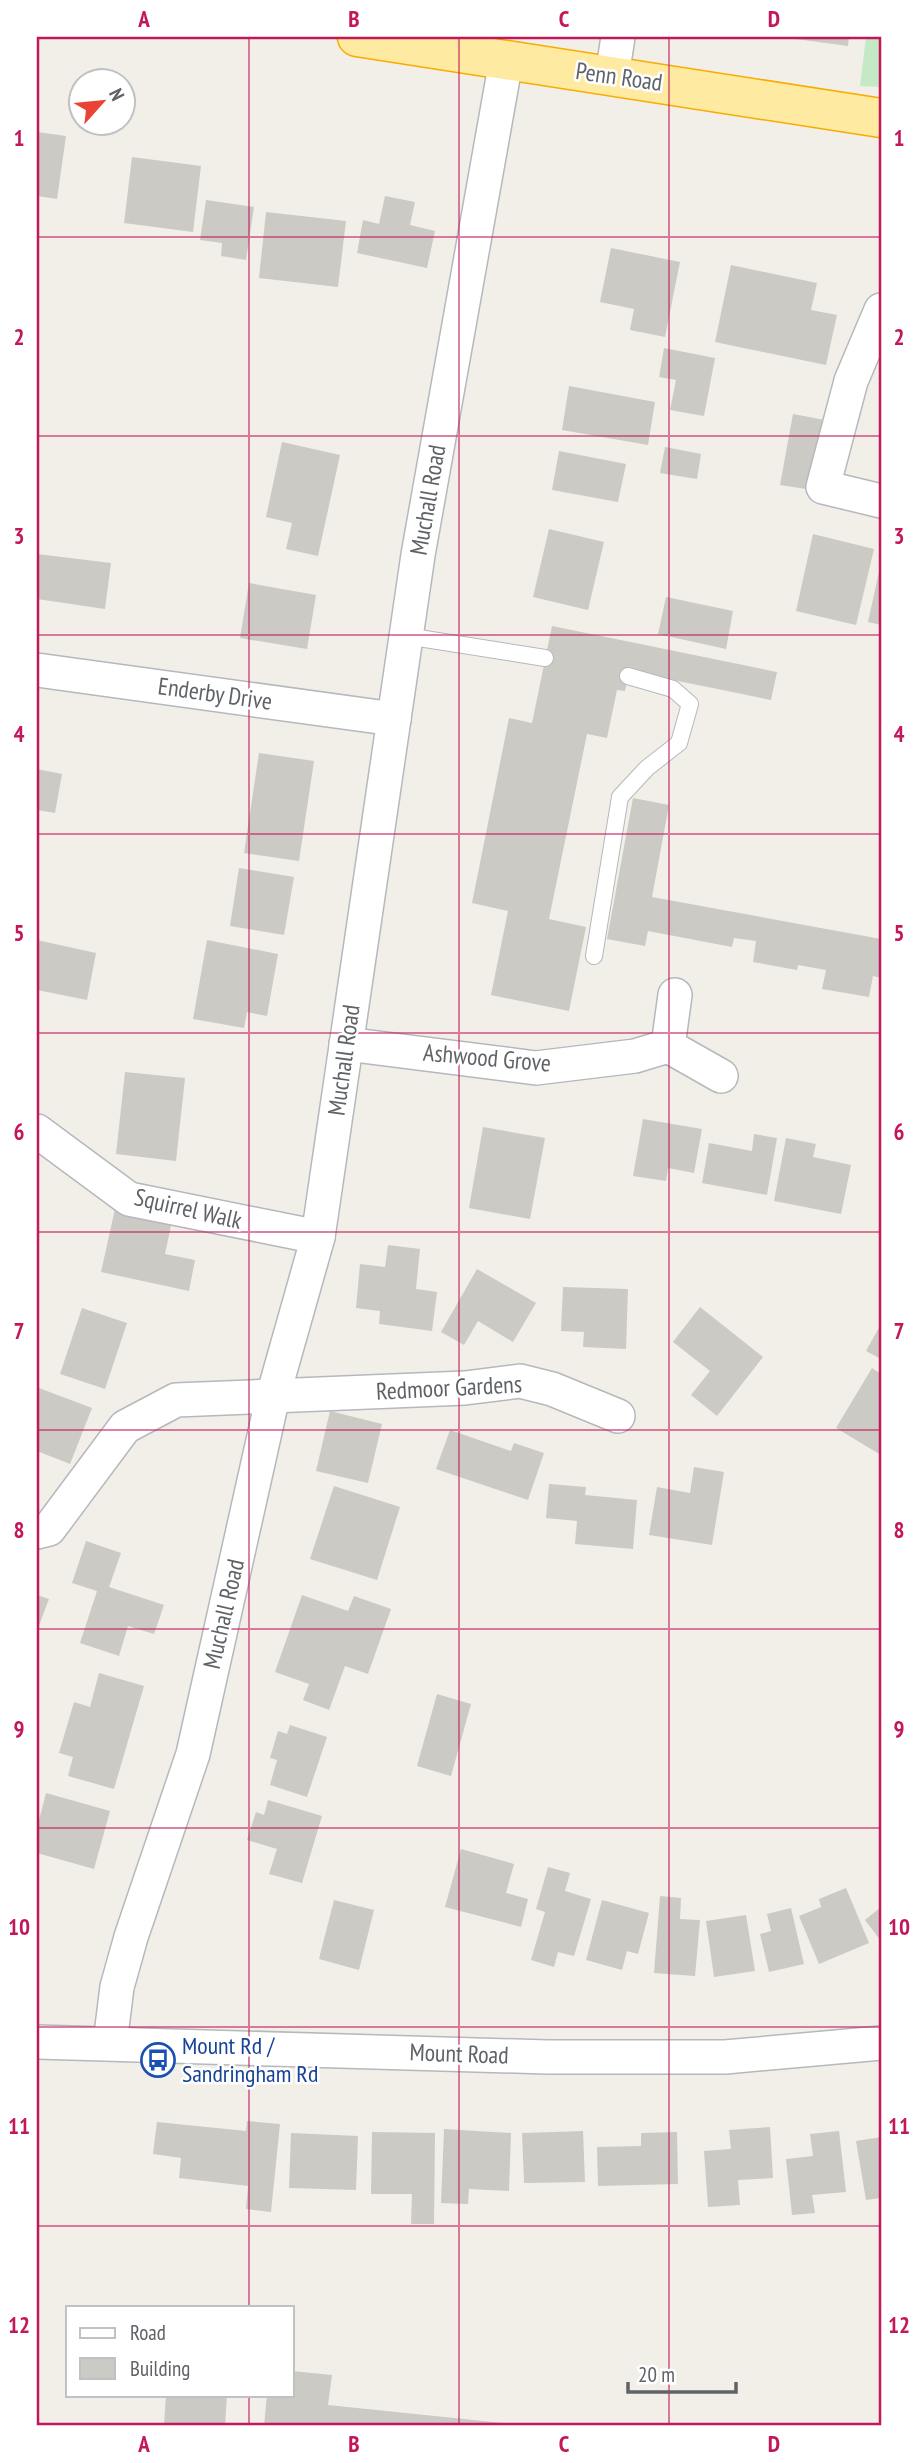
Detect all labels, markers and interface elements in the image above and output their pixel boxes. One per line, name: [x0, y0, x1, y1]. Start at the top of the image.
text: A: [137, 4, 150, 33]
text: B: [348, 4, 360, 33]
text: C: [559, 4, 570, 33]
text: D: [768, 4, 780, 33]
street label: Penn Road: [574, 55, 664, 98]
north arrow: [66, 66, 136, 136]
text: N: [104, 84, 130, 104]
text: 1: [14, 123, 25, 152]
text: 1: [894, 123, 905, 152]
text: 2: [14, 322, 25, 351]
text: 2: [894, 322, 905, 351]
street label: Muchall Road: [403, 442, 452, 558]
text: 3: [14, 521, 25, 550]
text: 3: [894, 521, 905, 550]
street label: Enderby Drive: [156, 670, 274, 717]
text: 4: [14, 719, 25, 748]
text: 4: [894, 719, 905, 748]
text: 5: [14, 918, 25, 947]
text: 5: [894, 918, 905, 947]
street label: Muchall Road: [320, 1003, 367, 1117]
street label: Ashwood Grove: [422, 1036, 552, 1079]
text: 6: [14, 1117, 25, 1146]
text: 6: [894, 1117, 905, 1146]
street label: Squirrel Walk: [131, 1181, 246, 1236]
text: 7: [14, 1316, 25, 1345]
text: 7: [894, 1316, 905, 1345]
street label: Redmoor Gardens: [375, 1368, 523, 1407]
text: 8: [14, 1515, 25, 1544]
text: 8: [894, 1515, 905, 1544]
street label: Muchall Road: [196, 1556, 251, 1672]
text: 9: [14, 1714, 25, 1743]
text: 9: [894, 1714, 905, 1743]
text: 10: [8, 1912, 30, 1941]
text: 10: [888, 1912, 910, 1941]
place label: Mount Rd / Sandringham Rd: [182, 2030, 318, 2089]
street label: Mount Road: [409, 2036, 509, 2071]
bus stop icon: Mount Rd / Sandringham Rd: [139, 2041, 177, 2079]
text: 11: [8, 2111, 30, 2140]
text: 11: [888, 2111, 910, 2140]
legend: [66, 2306, 294, 2396]
text: 12: [8, 2310, 30, 2339]
text: 12: [888, 2310, 910, 2339]
text: Road: [130, 2319, 166, 2346]
scale bar: [628, 2351, 736, 2395]
text: Building: [130, 2355, 190, 2382]
text: 20 m: [638, 2361, 675, 2388]
text: A: [137, 2429, 150, 2458]
text: B: [348, 2429, 360, 2458]
text: C: [559, 2429, 570, 2458]
text: D: [768, 2429, 780, 2458]

